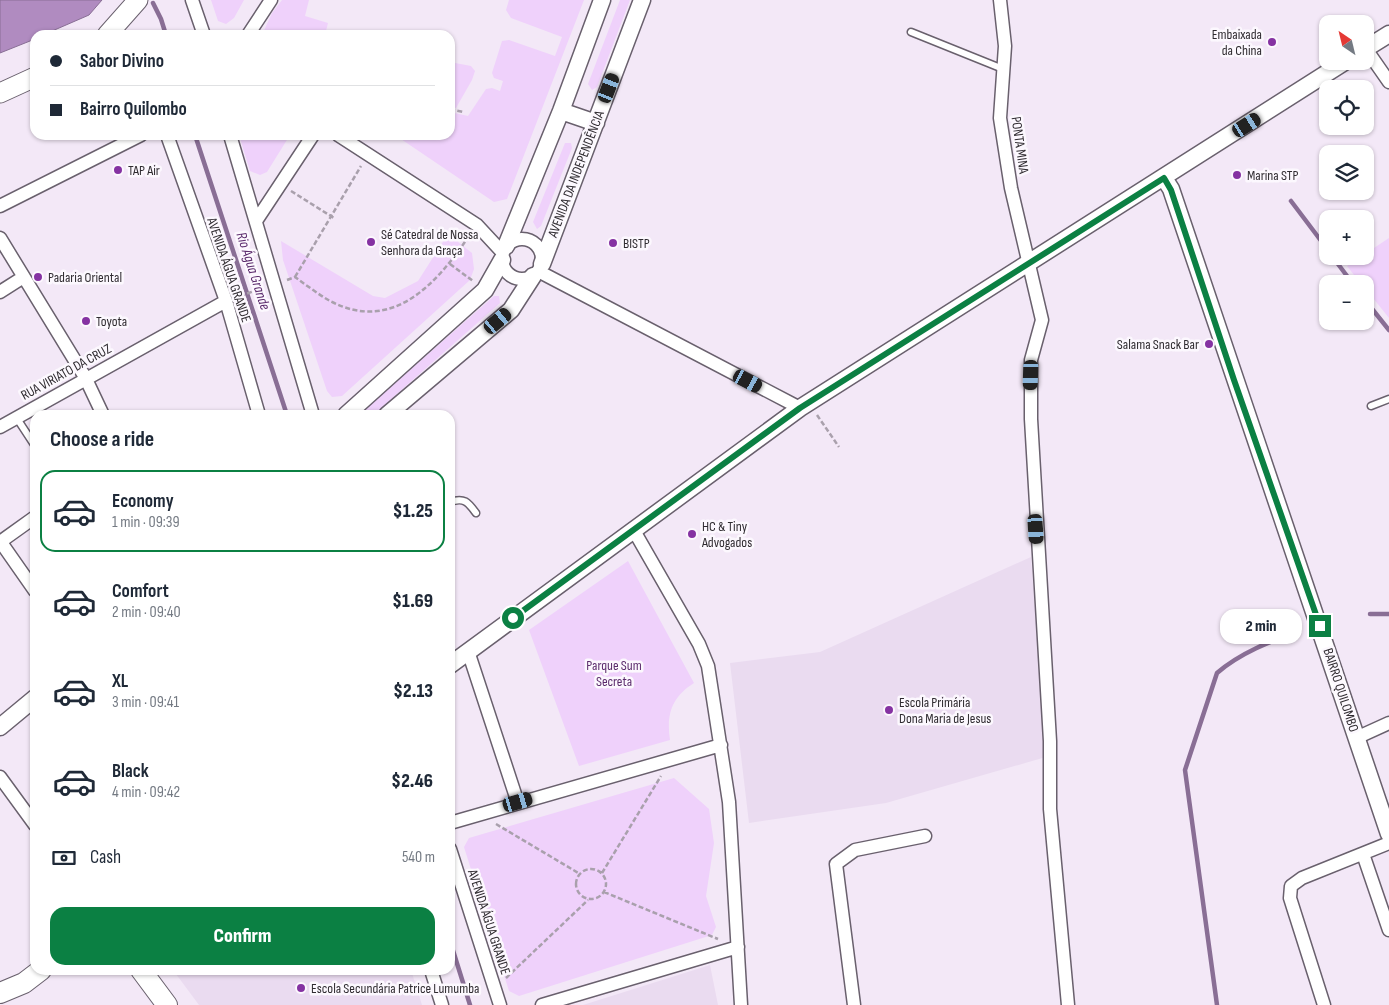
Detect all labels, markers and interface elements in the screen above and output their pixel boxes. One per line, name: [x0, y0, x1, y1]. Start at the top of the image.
north arrow: [1319, 15, 1374, 70]
map controls: [1319, 15, 1374, 330]
place label: Embaixada da China: [1212, 26, 1262, 59]
marker: Embaixada da China: [1266, 36, 1278, 48]
text: Sabor Divino: [80, 50, 164, 73]
car: [596, 71, 621, 105]
button: locate: [1319, 80, 1374, 135]
text: Bairro Quilombo: [80, 98, 187, 121]
street label: AVENIDA DA INDEPENDÊNCIA: [544, 107, 608, 241]
car: [1230, 111, 1263, 139]
street label: PONTA MINA: [1008, 115, 1033, 176]
button: layers: [1319, 145, 1374, 200]
place label: TAP Air: [128, 162, 160, 179]
marker: TAP Air: [112, 164, 124, 176]
place label: Marina STP: [1247, 167, 1299, 184]
marker: Marina STP: [1231, 169, 1243, 181]
button: +: [1319, 210, 1374, 265]
street label: AVENIDA ÁGUA GRANDE: [203, 214, 255, 325]
place label: Sé Catedral de Nossa Senhora da Graça: [381, 226, 478, 259]
water label: Rio Água Grande: [231, 230, 275, 312]
place label: BISTP: [623, 235, 650, 252]
marker: Sé Catedral de Nossa Senhora da Graça: [365, 236, 377, 248]
marker: BISTP: [607, 237, 619, 249]
place label: Padaria Oriental: [48, 269, 122, 286]
marker: Padaria Oriental: [32, 271, 44, 283]
button: −: [1319, 275, 1374, 330]
car: [481, 306, 514, 336]
place label: Toyota: [96, 313, 127, 330]
marker: Toyota: [80, 315, 92, 327]
place label: Salama Snack Bar: [1117, 336, 1199, 353]
marker: Salama Snack Bar: [1203, 338, 1215, 350]
street label: RUA VIRIATO DA CRUZ: [18, 340, 114, 404]
car: [1022, 360, 1039, 390]
car: [731, 367, 764, 395]
text: Choose a ride: [50, 426, 154, 453]
icon: car: [52, 489, 97, 534]
text: Economy: [112, 490, 174, 513]
text: $1.25: [393, 500, 433, 523]
text: 1 min · 09:39: [112, 513, 180, 532]
car: [1027, 514, 1044, 544]
place label: HC & Tiny Advogados: [701, 518, 752, 551]
marker: HC & Tiny Advogados: [686, 528, 698, 540]
icon: car: [52, 579, 97, 624]
text: Comfort: [112, 580, 169, 603]
text: $1.69: [392, 590, 433, 613]
text: 2 min · 09:40: [112, 603, 181, 622]
route start: [502, 607, 524, 629]
callout: 2 min: [1220, 608, 1302, 644]
route end: [1309, 615, 1331, 637]
text: 2 min: [1245, 617, 1277, 636]
street label: BAIRRO QUILOMBO: [1319, 646, 1363, 734]
park label: Parque Sum Secreta: [586, 657, 642, 690]
icon: car: [52, 669, 97, 714]
text: XL: [112, 670, 128, 693]
text: $2.13: [393, 680, 433, 703]
text: 3 min · 09:41: [112, 693, 179, 712]
place label: Escola Primária Dona Maria de Jesus: [899, 694, 991, 727]
marker: Escola Primária Dona Maria de Jesus: [883, 704, 895, 716]
icon: car: [52, 759, 97, 804]
text: Black: [112, 760, 149, 783]
text: $2.46: [391, 770, 433, 793]
text: 4 min · 09:42: [112, 783, 180, 802]
car: [501, 791, 534, 813]
icon: cash: [50, 844, 78, 872]
text: Cash: [90, 846, 121, 869]
text: 540 m: [402, 848, 435, 867]
street label: AVENIDA ÁGUA GRANDE: [464, 866, 514, 977]
button: Confirm: [50, 907, 435, 965]
place label: Escola Secundária Patrice Lumumba: [311, 980, 479, 997]
marker: Escola Secundária Patrice Lumumba: [295, 982, 307, 994]

